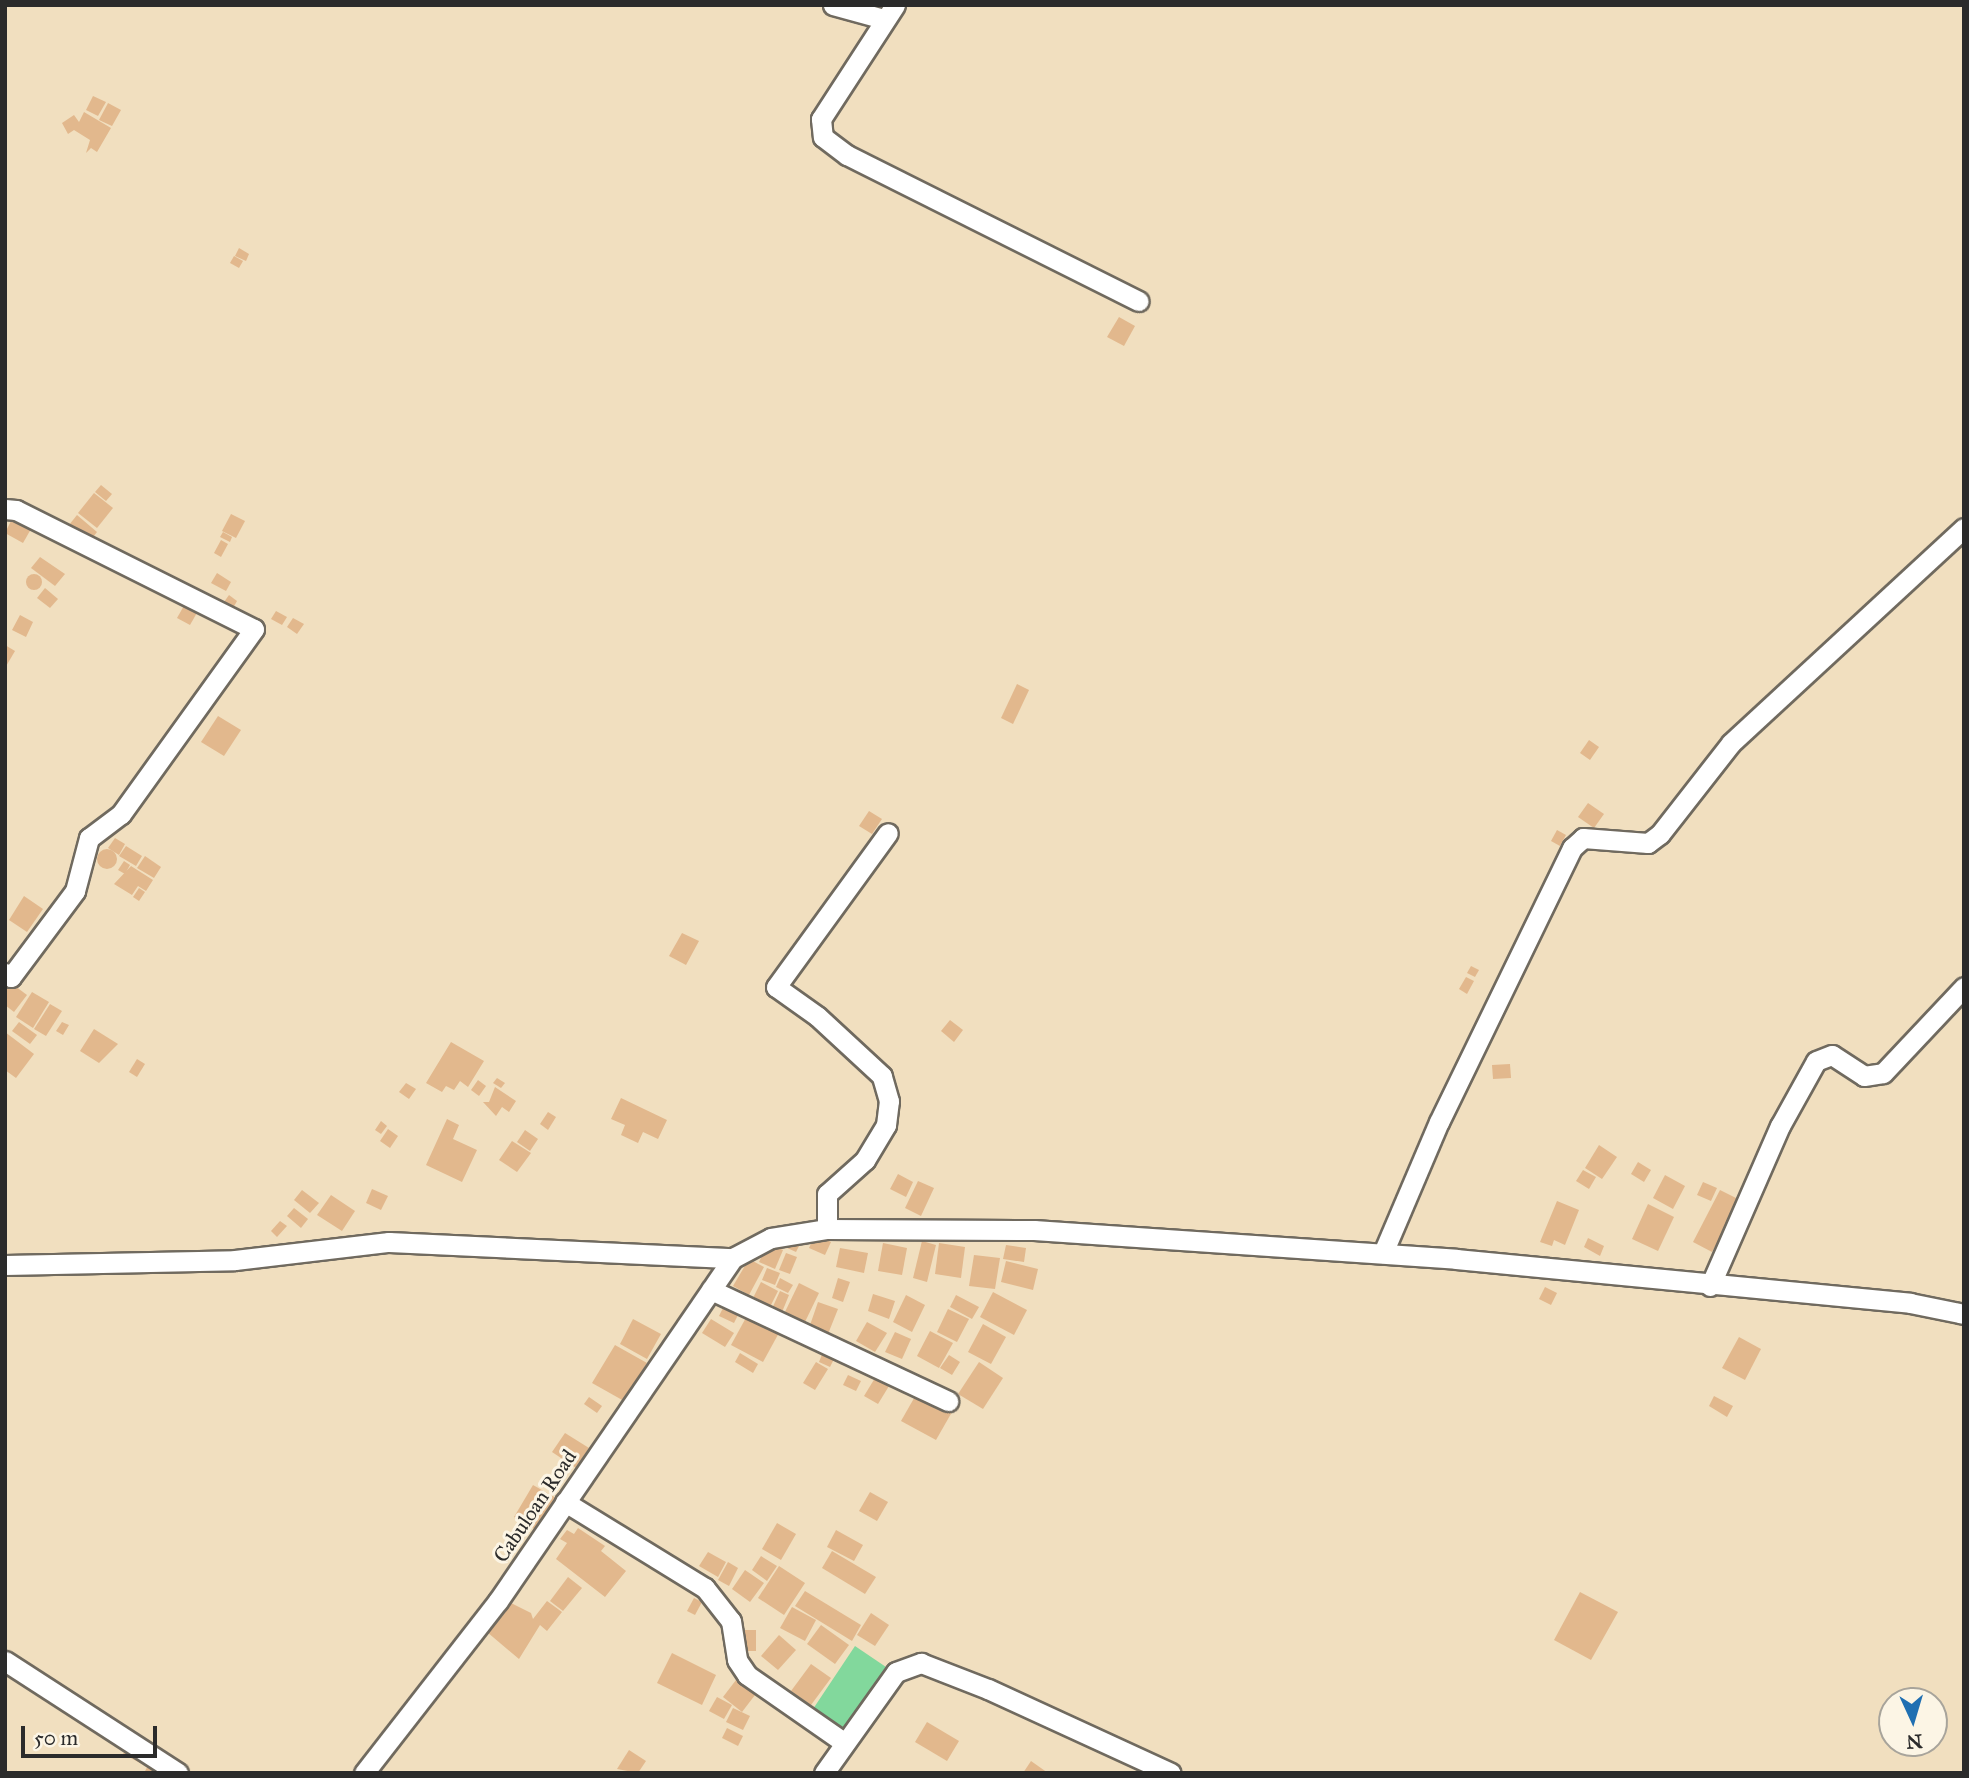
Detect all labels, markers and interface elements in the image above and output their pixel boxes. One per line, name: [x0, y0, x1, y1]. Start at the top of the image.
street label: Cabuloan Road: [488, 1445, 582, 1567]
north arrow: [1878, 1687, 1948, 1757]
scale bar: [24, 1712, 161, 1756]
text: 50 m: [34, 1725, 78, 1751]
text: N: [1906, 1729, 1923, 1753]

